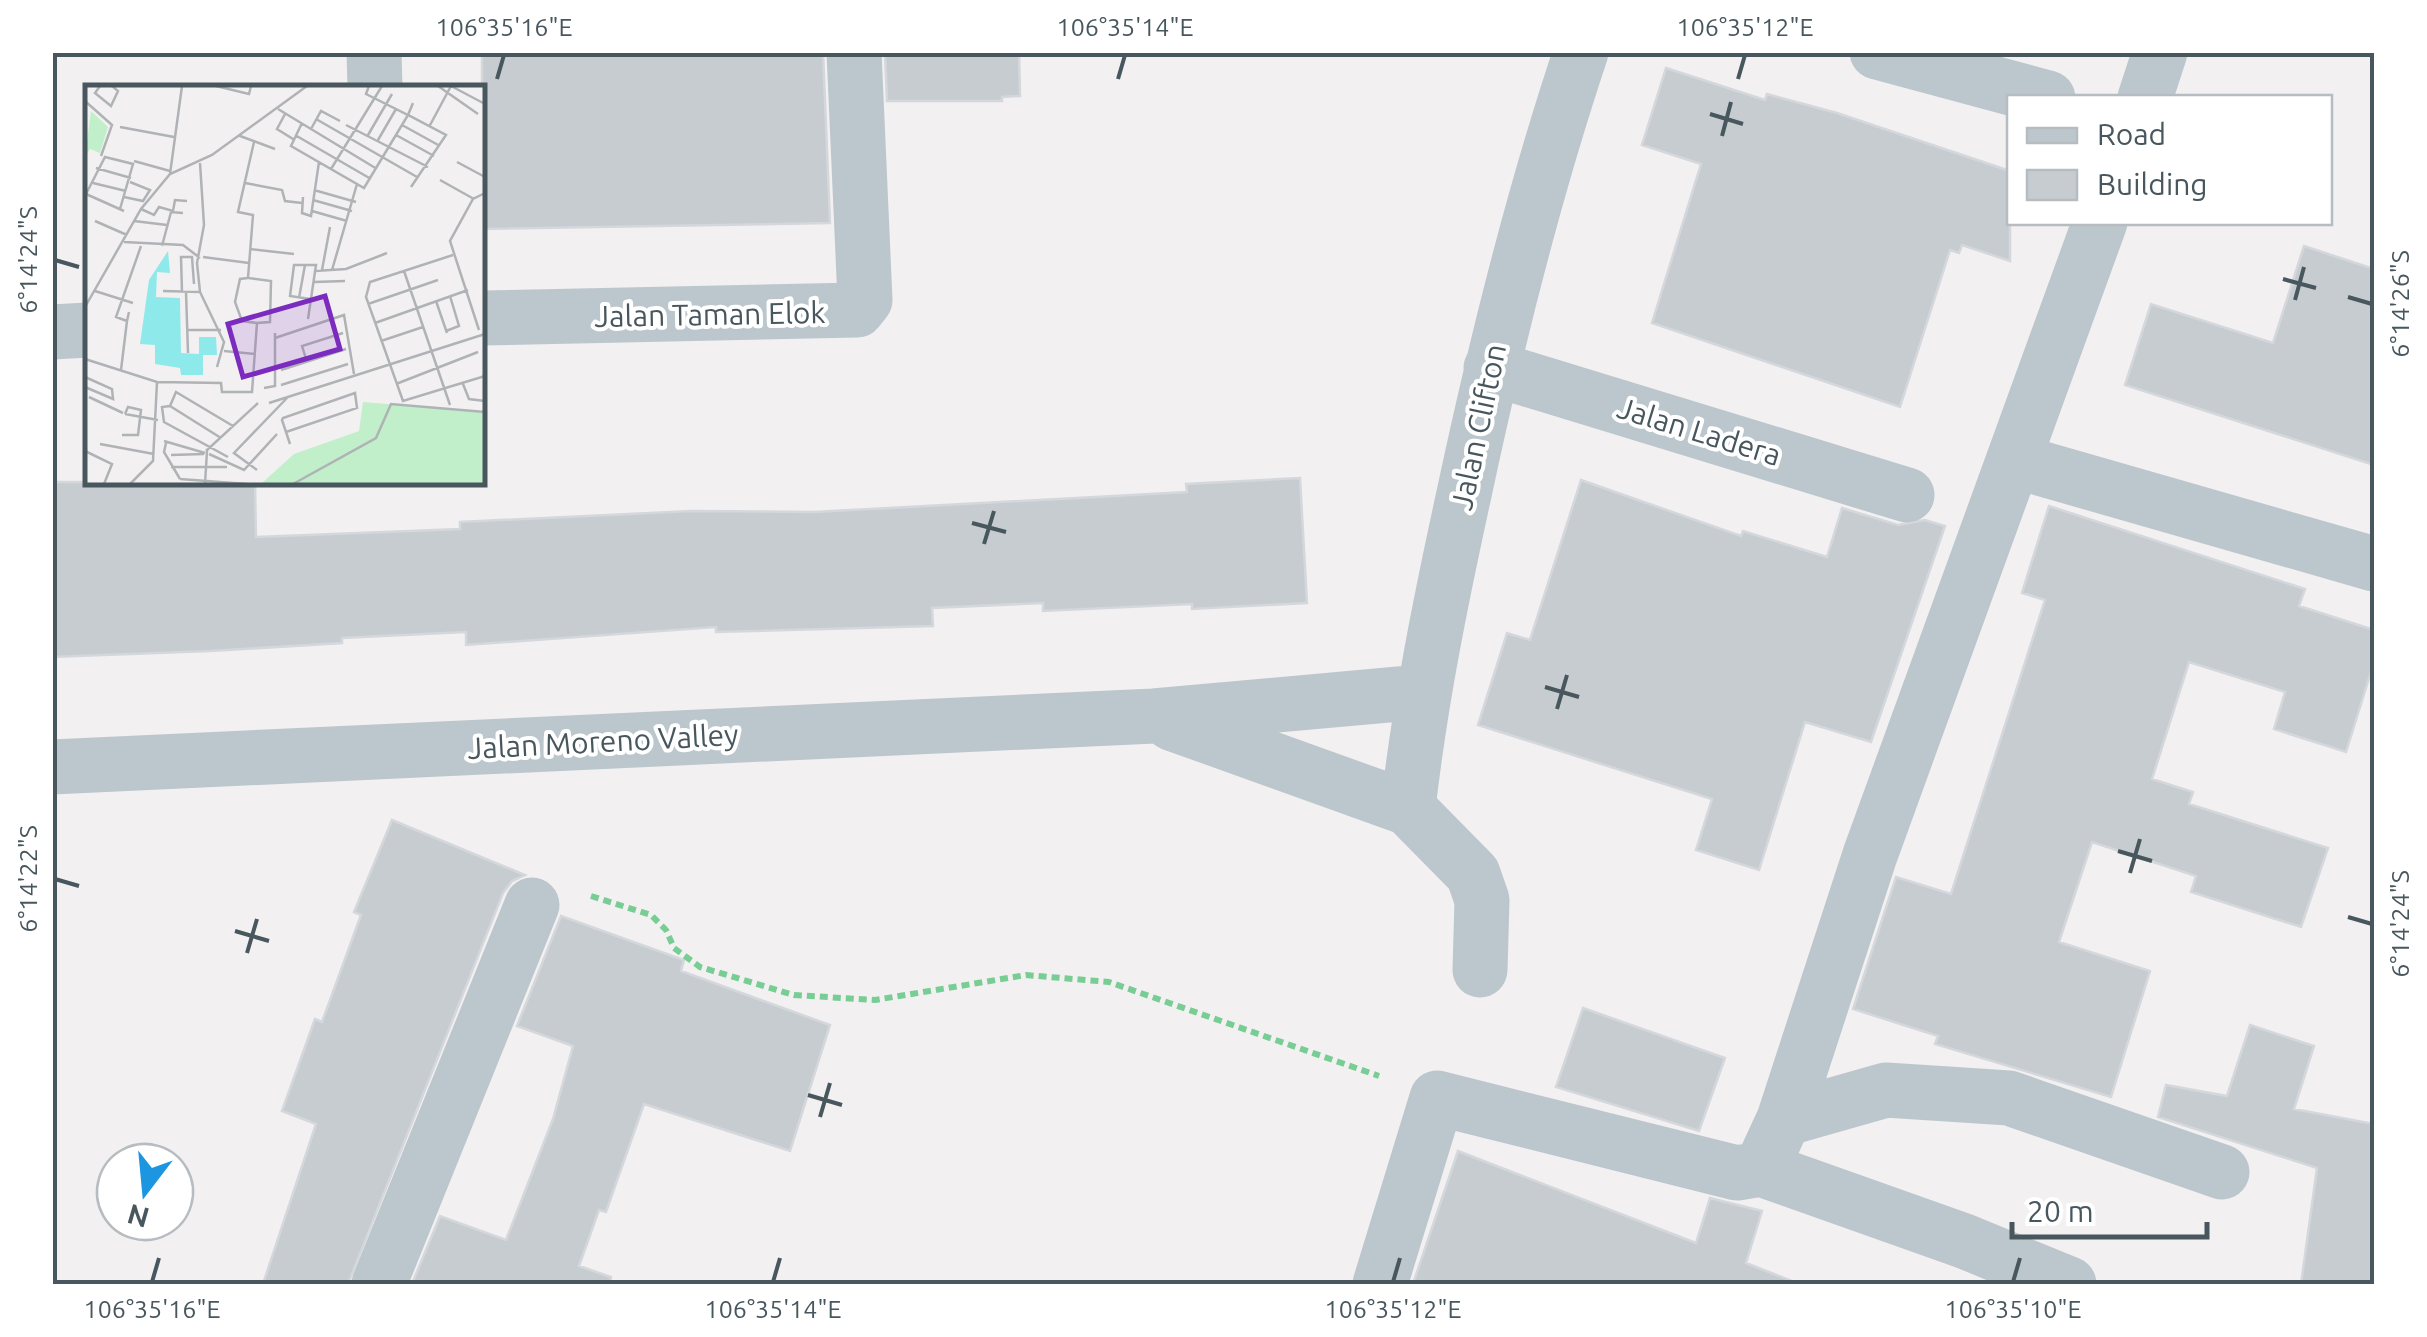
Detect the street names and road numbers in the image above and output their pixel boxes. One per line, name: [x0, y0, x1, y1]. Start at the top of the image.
street label: Jalan Taman Elok: [594, 295, 826, 333]
street label: Jalan Clifton: [1444, 341, 1512, 513]
street label: Jalan Ladera: [1613, 390, 1785, 472]
street label: Jalan Moreno Valley: [467, 717, 739, 765]

